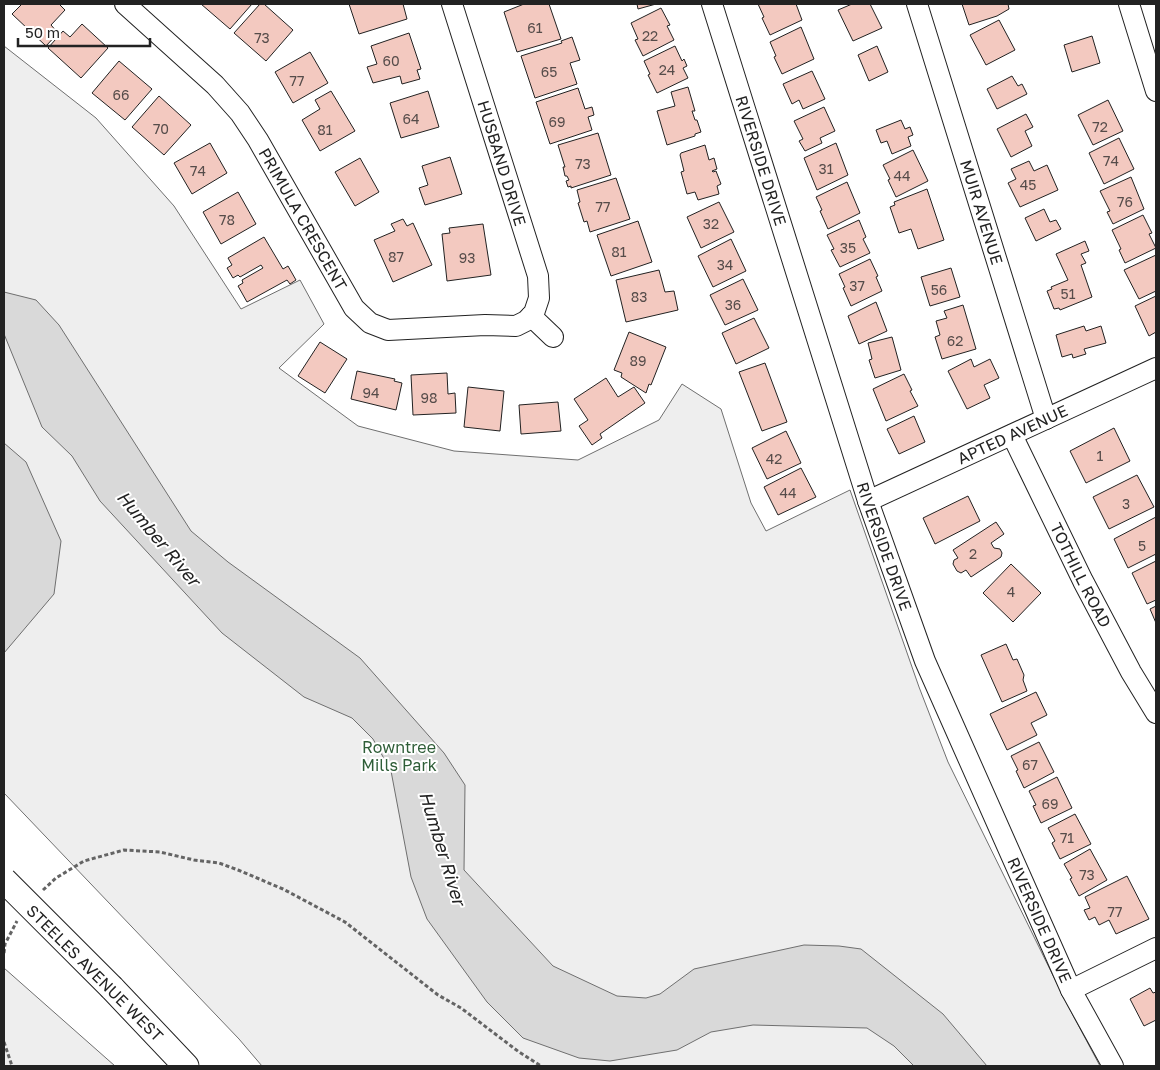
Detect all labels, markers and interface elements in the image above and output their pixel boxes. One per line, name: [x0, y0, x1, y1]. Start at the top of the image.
scale bar: [18, 15, 150, 47]
house number: 61: [527, 19, 543, 36]
text: 50 m: [25, 23, 60, 41]
house number: 22: [642, 27, 658, 44]
house number: 73: [254, 29, 270, 46]
house number: 60: [382, 52, 400, 69]
house number: 24: [659, 61, 675, 78]
house number: 65: [541, 63, 557, 80]
house number: 77: [290, 72, 304, 89]
house number: 66: [113, 86, 129, 103]
street label: RIVERSIDE DRIVE: [731, 93, 791, 228]
street label: HUSBAND DRIVE: [473, 98, 531, 228]
house number: 64: [402, 110, 420, 127]
house number: 69: [549, 113, 565, 130]
house number: 72: [1092, 118, 1108, 135]
house number: 70: [153, 120, 169, 137]
house number: 81: [317, 121, 333, 138]
street label: PRIMULA CRESCENT: [255, 144, 352, 294]
house number: 74: [1103, 152, 1119, 169]
house number: 73: [575, 155, 591, 172]
street label: MUIR AVENUE: [956, 157, 1007, 267]
house number: 31: [819, 160, 834, 177]
house number: 74: [190, 162, 206, 179]
house number: 44: [893, 167, 911, 184]
house number: 45: [1020, 176, 1036, 193]
house number: 76: [1117, 193, 1133, 210]
house number: 77: [596, 198, 610, 215]
house number: 78: [219, 211, 235, 228]
house number: 32: [703, 215, 719, 232]
house number: 35: [840, 239, 856, 256]
house number: 81: [611, 243, 627, 260]
house number: 87: [388, 248, 404, 265]
house number: 93: [459, 249, 475, 266]
house number: 34: [717, 256, 733, 273]
house number: 37: [849, 277, 865, 294]
house number: 56: [931, 281, 947, 298]
house number: 51: [1061, 285, 1076, 302]
house number: 83: [631, 288, 647, 305]
house number: 36: [725, 296, 741, 313]
house number: 62: [947, 332, 963, 349]
house number: 89: [629, 352, 647, 369]
house number: 94: [362, 384, 380, 401]
house number: 98: [420, 389, 438, 406]
street label: APTED AVENUE: [954, 400, 1071, 468]
house number: 1: [1097, 447, 1104, 464]
house number: 42: [766, 450, 782, 467]
street label: RIVERSIDE DRIVE: [853, 479, 916, 613]
house number: 44: [779, 484, 797, 501]
water label: Humber River: [113, 486, 207, 592]
house number: 3: [1122, 495, 1130, 512]
street label: TOTHILL ROAD: [1046, 519, 1116, 631]
house number: 5: [1138, 537, 1146, 554]
house number: 2: [969, 545, 977, 562]
house number: 4: [1007, 583, 1015, 600]
park label: Rowntree Mills Park: [361, 737, 437, 775]
house number: 67: [1022, 756, 1038, 773]
water label: Humber River: [415, 788, 472, 910]
house number: 69: [1042, 795, 1058, 812]
house number: 71: [1060, 829, 1074, 846]
street label: RIVERSIDE DRIVE: [1003, 854, 1076, 986]
house number: 73: [1079, 866, 1095, 883]
street label: STEELES AVENUE WEST: [22, 900, 168, 1046]
house number: 77: [1108, 903, 1122, 920]

